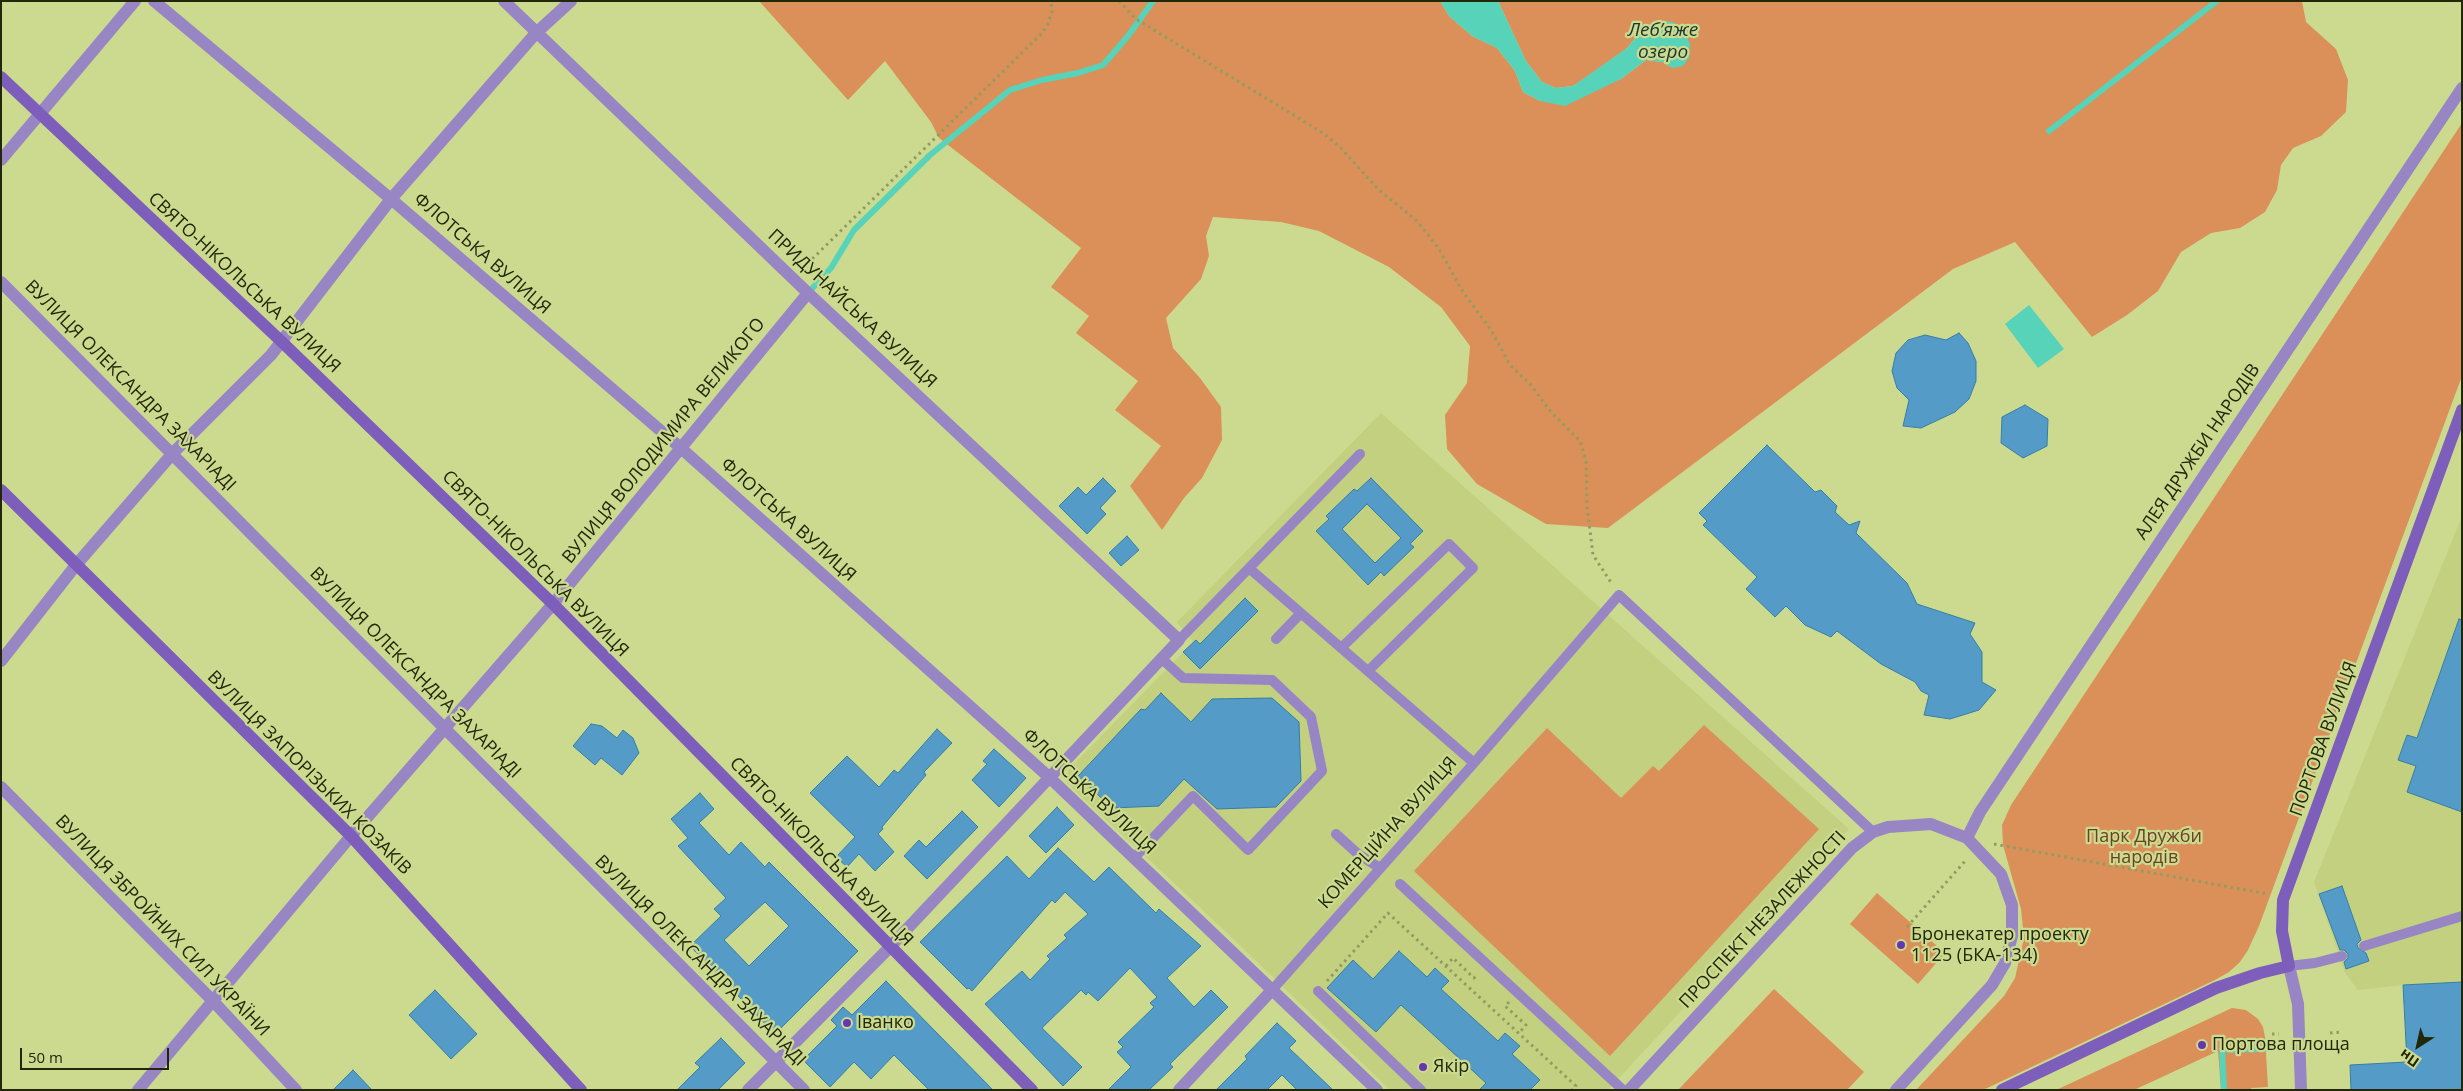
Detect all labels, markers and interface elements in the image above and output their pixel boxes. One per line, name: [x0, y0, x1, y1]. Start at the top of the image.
water label: Леб’яже озеро: [1628, 20, 1698, 64]
street label: СВЯТО-НІКОЛЬСЬКА ВУЛИЦЯ: [143, 188, 345, 378]
street label: ФЛОТСЬКА ВУЛИЦЯ: [409, 189, 555, 319]
street label: ПРИДУНАЙСЬКА ВУЛИЦЯ: [763, 225, 941, 393]
street label: ВУЛИЦЯ ОЛЕКСАНДРА ЗАХАРІАДІ: [20, 276, 240, 496]
street label: ВУЛИЦЯ ВОЛОДИМИРА ВЕЛИКОГО: [558, 314, 770, 568]
street label: АЛЕЯ ДРУЖБИ НАРОДІВ: [2131, 360, 2265, 544]
street label: ФЛОТСЬКА ВУЛИЦЯ: [716, 454, 860, 586]
street label: СВЯТО-НІКОЛЬСЬКА ВУЛИЦЯ: [437, 466, 633, 662]
street label: ВУЛИЦЯ ОЛЕКСАНДРА ЗАХАРІАДІ: [305, 563, 525, 783]
street label: ПОРТОВА ВУЛИЦЯ: [2286, 659, 2362, 819]
street label: ВУЛИЦЯ ЗАПОРІЗЬКИХ КОЗАКІВ: [203, 667, 415, 879]
street label: ФЛОТСЬКА ВУЛИЦЯ: [1018, 725, 1160, 859]
street label: СВЯТО-НІКОЛЬСЬКА ВУЛИЦЯ: [725, 753, 917, 951]
street label: КОМЕРЦІЙНА ВУЛИЦЯ: [1314, 753, 1462, 913]
street label: ВУЛИЦЯ ЗБРОЙНИХ СИЛ УКРАЇНИ: [50, 811, 274, 1041]
park label: Парк Дружби народів: [2086, 826, 2202, 869]
street label: ПРОСПЕКТ НЕЗАЛЕЖНОСТІ: [1675, 827, 1851, 1013]
street label: ВУЛИЦЯ ОЛЕКСАНДРА ЗАХАРІАДІ: [590, 851, 810, 1071]
place label: Бронекатер проекту 1125 (БКА-134): [1911, 924, 2089, 966]
marker: Бронекатер проекту 1125 (БКА-134): [1895, 939, 1907, 951]
place label: Іванко: [857, 1012, 914, 1034]
marker: Іванко: [841, 1017, 853, 1029]
north arrow: [2393, 1021, 2443, 1071]
place label: Портова площа: [2212, 1034, 2350, 1056]
scale bar: [22, 1038, 171, 1070]
marker: Портова площа: [2196, 1039, 2208, 1051]
text: Пн: [2396, 1045, 2423, 1072]
text: 50 m: [28, 1047, 63, 1067]
place label: Якір: [1433, 1056, 1469, 1078]
marker: Якір: [1417, 1061, 1429, 1073]

